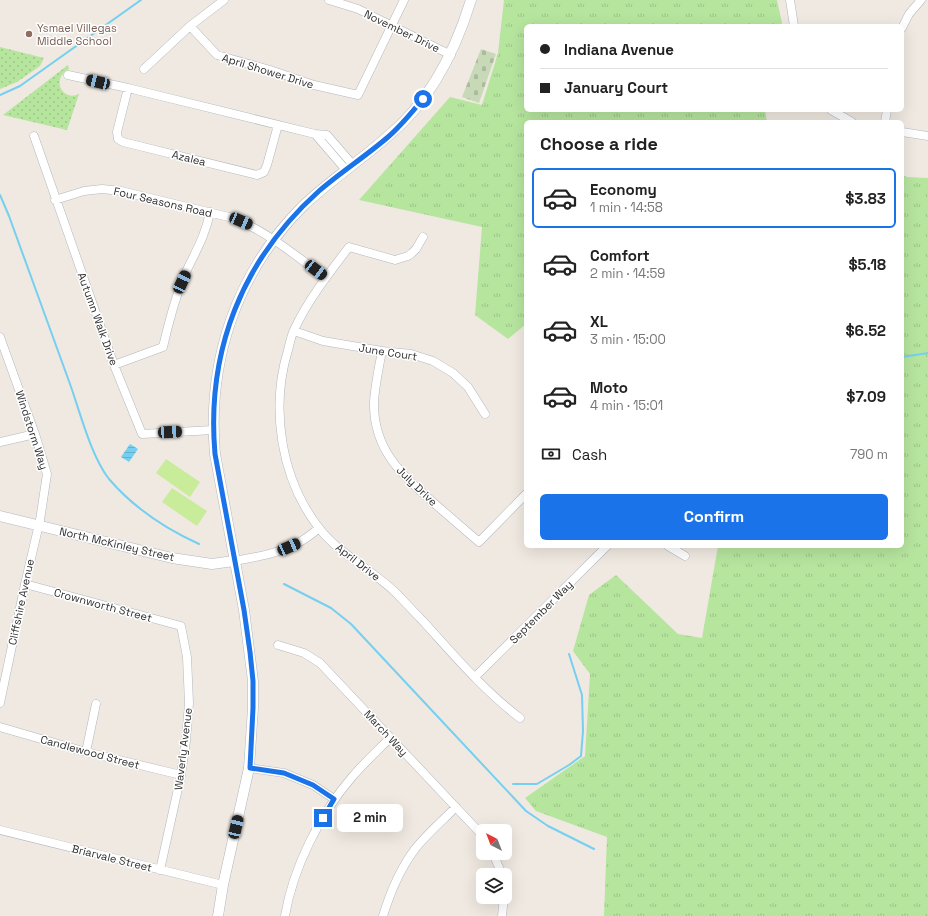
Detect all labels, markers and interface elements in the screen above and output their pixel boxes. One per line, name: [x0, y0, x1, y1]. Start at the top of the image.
street label: November Drive: [362, 7, 442, 55]
place label: Ysmael Villegas Middle School: [37, 21, 117, 48]
marker: Ysmael Villegas Middle School: [24, 29, 34, 39]
text: Indiana Avenue: [564, 40, 674, 59]
street label: April Shower Drive: [220, 50, 316, 92]
car: [85, 73, 111, 91]
text: January Court: [564, 78, 668, 97]
route start: [414, 90, 432, 108]
text: Choose a ride: [540, 132, 658, 155]
street label: Azalea: [171, 147, 208, 169]
icon: car: [542, 180, 578, 216]
text: Economy: [590, 180, 657, 199]
street label: Four Seasons Road: [112, 184, 214, 220]
text: $3.83: [845, 189, 886, 208]
text: 1 min · 14:58: [590, 199, 663, 216]
car: [228, 211, 254, 231]
icon: car: [542, 246, 578, 282]
text: Comfort: [590, 246, 650, 265]
text: $5.18: [848, 255, 886, 274]
car: [303, 258, 329, 282]
text: 2 min · 14:59: [590, 265, 665, 282]
car: [171, 269, 193, 295]
street label: Autumn Walk Drive: [75, 271, 121, 367]
icon: car: [542, 312, 578, 348]
text: XL: [590, 312, 608, 331]
text: $6.52: [845, 321, 886, 340]
text: 3 min · 15:00: [590, 331, 666, 348]
street label: June Court: [358, 340, 418, 364]
icon: car: [542, 378, 578, 414]
text: Moto: [590, 378, 628, 397]
text: $7.09: [846, 387, 886, 406]
street label: Windstorm Way: [13, 389, 51, 471]
text: 4 min · 15:01: [590, 397, 663, 414]
car: [158, 425, 182, 439]
icon: cash: [540, 443, 562, 465]
text: Cash: [572, 445, 607, 464]
text: 790 m: [850, 446, 888, 463]
street label: July Drive: [394, 463, 440, 509]
button: Confirm: [540, 494, 888, 540]
street label: North McKinley Street: [58, 524, 176, 564]
car: [276, 537, 302, 557]
street label: April Drive: [333, 540, 383, 584]
street label: Cliffshire Avenue: [5, 558, 37, 646]
street label: September Way: [506, 577, 576, 647]
street label: Crownworth Street: [52, 585, 154, 625]
street label: Waverly Avenue: [171, 707, 195, 791]
street label: March Way: [361, 707, 411, 759]
street label: Candlewood Street: [39, 732, 141, 772]
callout: 2 min: [337, 804, 403, 832]
route end: [314, 809, 332, 827]
text: 2 min: [353, 809, 387, 826]
car: [227, 814, 245, 840]
north arrow: [476, 824, 512, 860]
map controls: [476, 824, 512, 904]
street label: Briarvale Street: [70, 841, 154, 875]
button: layers: [476, 868, 512, 904]

